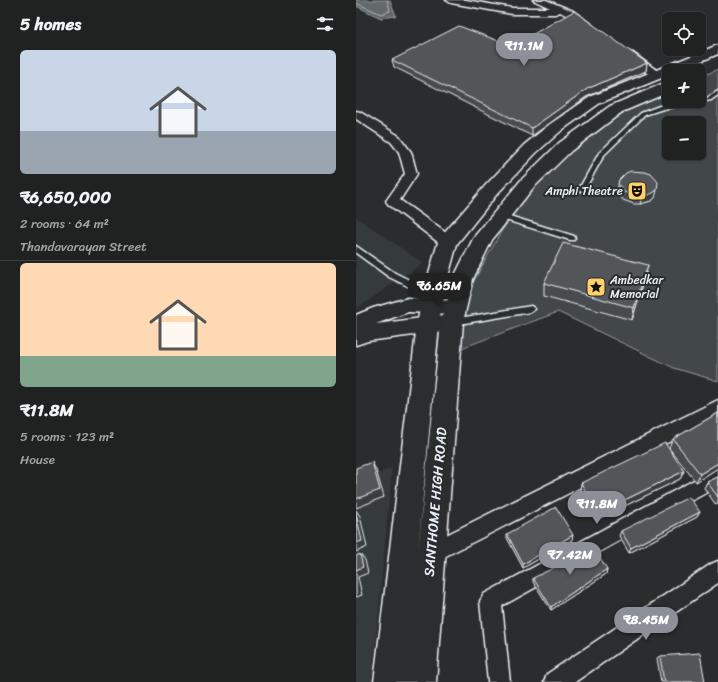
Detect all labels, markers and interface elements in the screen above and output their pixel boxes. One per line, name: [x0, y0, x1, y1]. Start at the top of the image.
text: 5 homes: [20, 9, 81, 39]
map controls: [662, 12, 706, 160]
button: locate: [662, 12, 706, 56]
icon: filters: [314, 13, 336, 35]
pin: ₹11.1M: [491, 33, 557, 67]
text: ₹11.1M: [505, 34, 543, 57]
button: +: [662, 64, 706, 108]
icon: home: [142, 76, 214, 148]
button: −: [662, 116, 706, 160]
place label: Amphi Theatre: [544, 180, 623, 202]
theatre icon: Amphi Theatre: [626, 180, 648, 202]
text: ₹6,650,000: [20, 182, 111, 212]
text: 2 rooms · 64 m²: [20, 212, 109, 235]
text: Thandavarayan Street: [20, 235, 147, 258]
place label: Ambedkar Memorial: [609, 269, 664, 305]
pin: ₹6.65M: [406, 273, 472, 307]
text: ₹6.65M: [417, 274, 461, 297]
place icon: Ambedkar Memorial: [585, 276, 607, 298]
icon: home: [142, 289, 214, 361]
text: ₹11.8M: [20, 395, 73, 425]
text: 5 rooms · 123 m²: [20, 425, 114, 448]
street label: SANTHOME HIGH ROAD: [417, 426, 455, 578]
text: House: [20, 448, 55, 471]
pin: ₹11.8M: [564, 491, 630, 525]
text: ₹11.8M: [577, 492, 617, 515]
pin: ₹7.42M: [537, 542, 603, 576]
text: ₹7.42M: [548, 543, 592, 566]
pin: ₹8.45M: [613, 607, 679, 641]
text: ₹8.45M: [623, 608, 669, 631]

